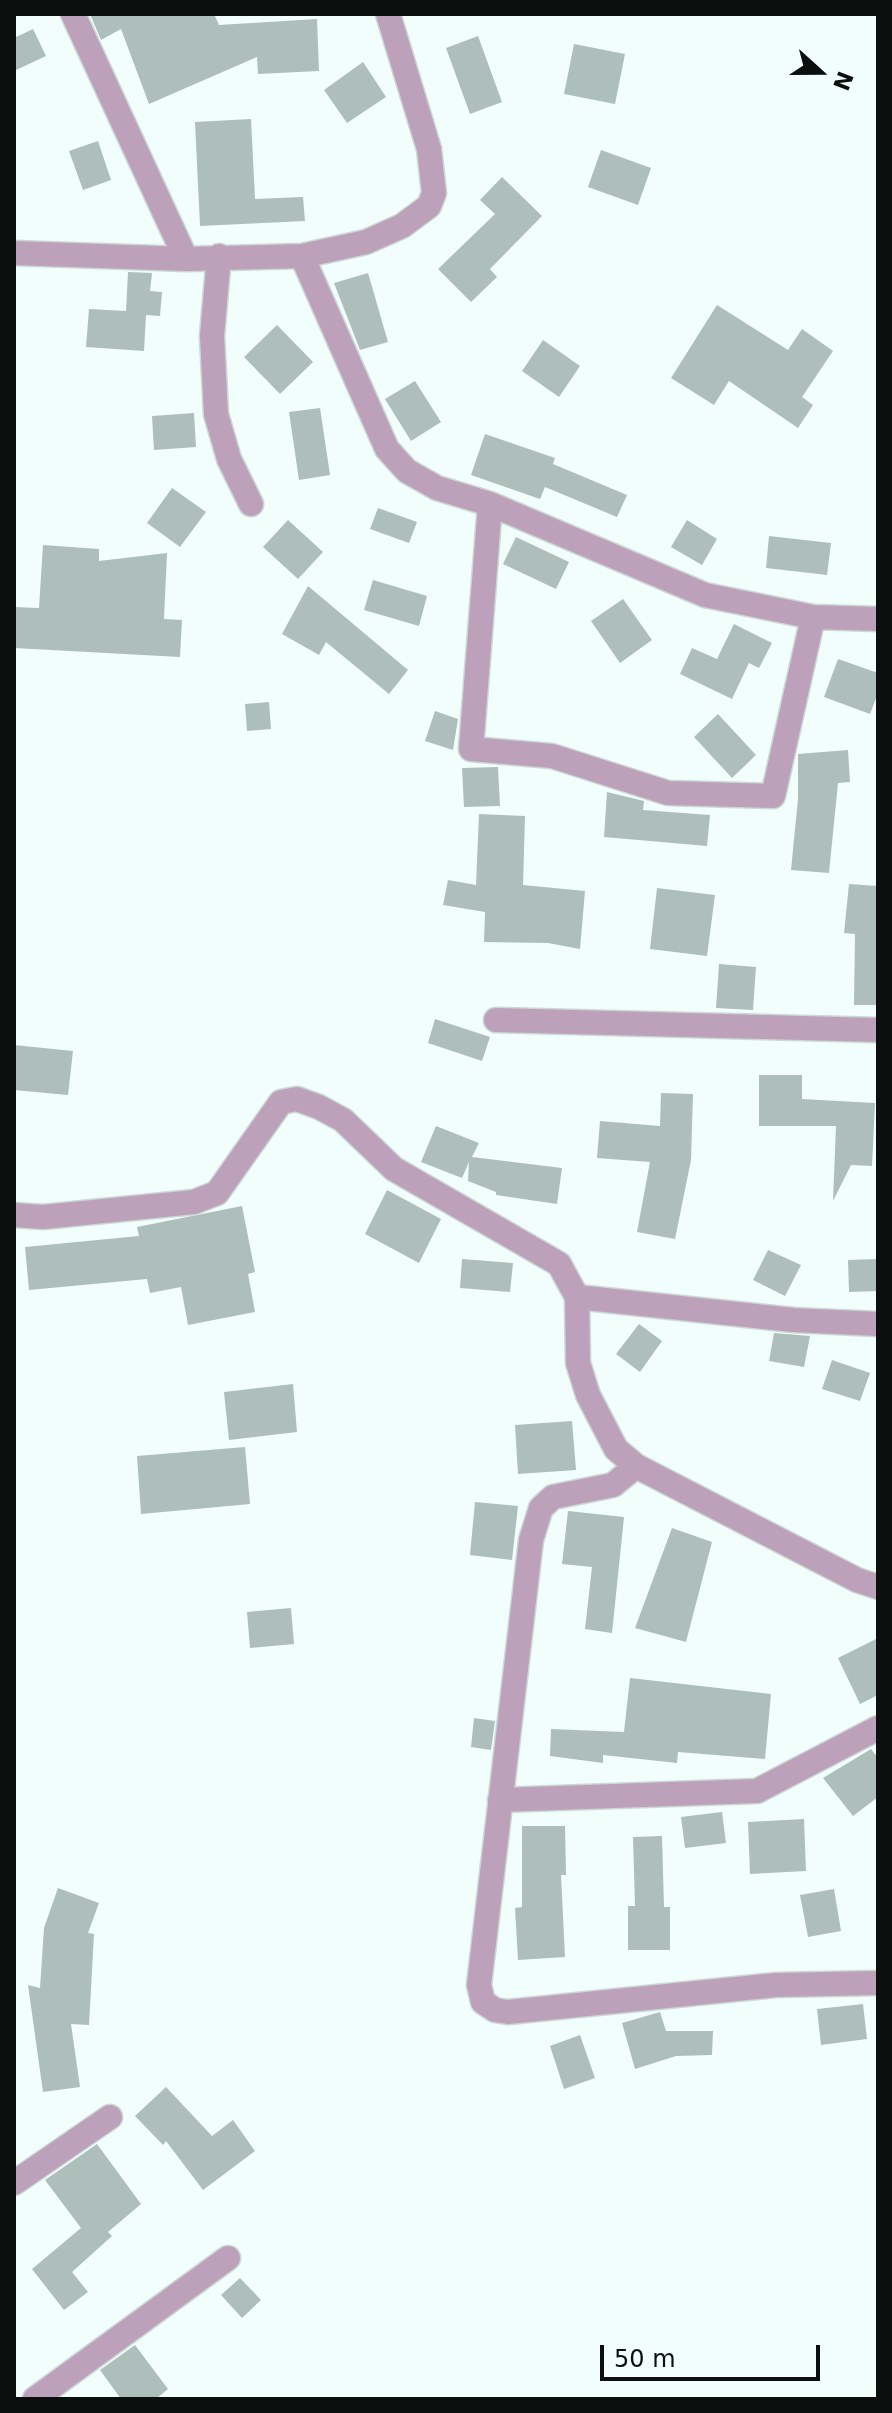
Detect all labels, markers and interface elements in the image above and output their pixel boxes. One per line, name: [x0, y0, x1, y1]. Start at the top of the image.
north arrow: [780, 32, 860, 112]
text: N: [828, 68, 858, 94]
scale bar: [604, 2329, 824, 2379]
text: 50 m: [614, 2345, 676, 2373]

